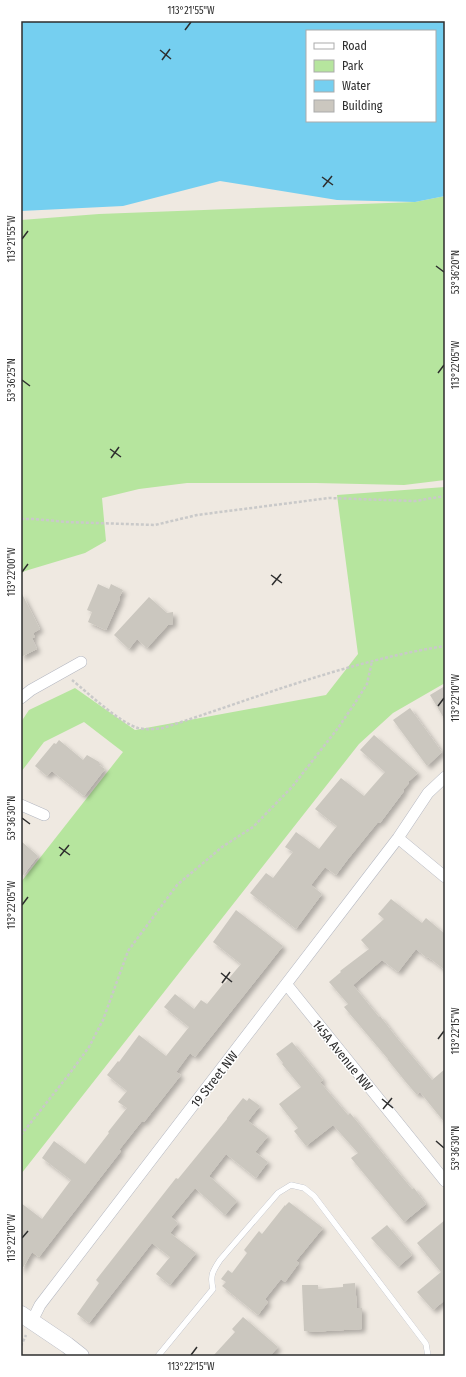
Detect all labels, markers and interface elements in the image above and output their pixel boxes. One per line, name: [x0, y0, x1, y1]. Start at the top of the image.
text: 113°21'55"W: [167, 5, 215, 17]
legend: [306, 30, 436, 122]
text: Road: [342, 39, 367, 53]
text: Park: [342, 59, 364, 73]
text: Water: [342, 79, 371, 93]
text: Building: [342, 99, 383, 113]
text: 113°21'55"W: [6, 215, 18, 263]
text: 53°36'20"N: [450, 250, 462, 294]
text: 113°22'05"W: [450, 340, 462, 389]
text: 53°36'25"N: [6, 358, 18, 402]
text: 113°22'00"W: [6, 547, 18, 597]
text: 113°22'10"W: [450, 674, 462, 722]
text: 53°36'30"N: [6, 796, 18, 840]
text: 113°22'05"W: [6, 880, 18, 929]
text: 113°22'15"W: [450, 1007, 462, 1055]
street label: 145A Avenue NW: [309, 1017, 376, 1094]
street label: 19 Street NW: [188, 1048, 241, 1110]
text: 53°36'30"N: [450, 1126, 462, 1170]
text: 113°22'10"W: [6, 1214, 18, 1262]
text: 113°22'15"W: [167, 1361, 215, 1373]

